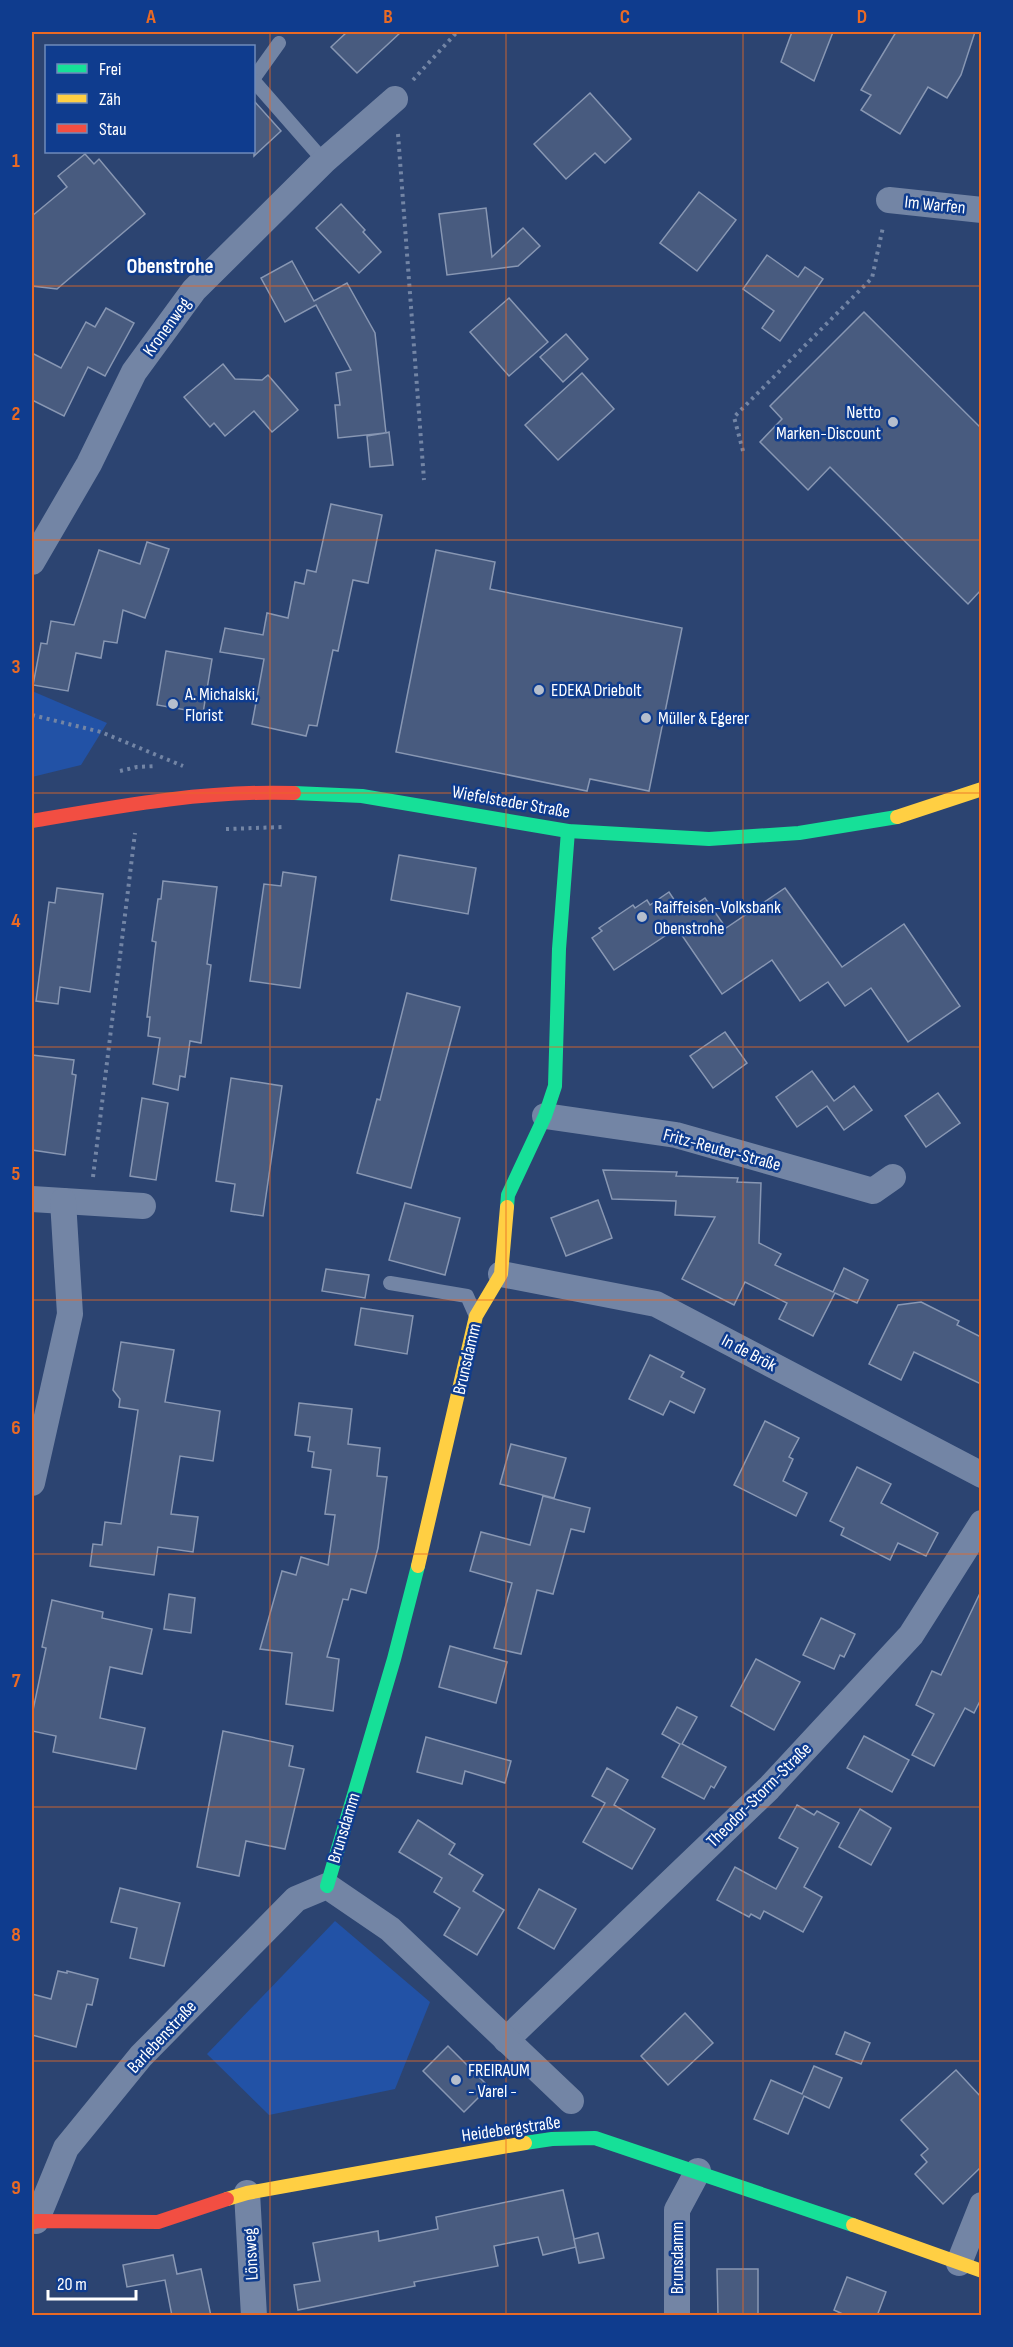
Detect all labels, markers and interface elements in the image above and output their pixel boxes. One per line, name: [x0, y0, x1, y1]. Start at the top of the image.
text: A: [145, 5, 156, 29]
text: B: [383, 5, 393, 29]
text: C: [620, 5, 630, 29]
text: D: [857, 5, 867, 29]
legend: [45, 45, 255, 153]
text: Frei: [99, 59, 121, 80]
text: Zäh: [99, 89, 121, 110]
text: Stau: [99, 119, 127, 140]
text: 1: [12, 149, 20, 173]
street label: Im Warfen: [903, 191, 967, 219]
district label: Obenstrohe: [126, 254, 214, 279]
street label: Kronenweg: [139, 294, 195, 360]
text: 2: [12, 402, 20, 426]
place label: Netto Marken-Discount: [776, 402, 881, 444]
marker: Netto Marken-Discount: [886, 415, 900, 429]
text: 3: [12, 655, 21, 679]
place label: EDEKA Driebolt: [551, 680, 642, 701]
marker: EDEKA Driebolt: [532, 683, 546, 697]
place label: A. Michalski, Florist: [184, 684, 258, 726]
marker: A. Michalski, Florist: [166, 697, 180, 711]
place label: Müller & Egerer: [658, 708, 749, 729]
marker: Müller & Egerer: [639, 711, 653, 725]
street label: Wiefelsteder Straße: [450, 781, 572, 823]
place label: Raiffeisen-Volksbank Obenstrohe: [654, 897, 781, 939]
text: 4: [11, 909, 21, 933]
marker: Raiffeisen-Volksbank Obenstrohe: [635, 910, 649, 924]
street label: Fritz-Reuter-Straße: [661, 1124, 783, 1176]
text: 5: [12, 1162, 21, 1186]
street label: Brunsdamm: [449, 1321, 485, 1397]
street label: In de Brök: [718, 1330, 780, 1376]
text: 6: [11, 1416, 21, 1440]
text: 7: [12, 1669, 21, 1693]
street label: Theodor-Storm-Straße: [702, 1738, 816, 1852]
street label: Brunsdamm: [323, 1790, 365, 1866]
text: 8: [11, 1923, 21, 1947]
street label: Barlebenstraße: [123, 1996, 201, 2078]
place label: FREIRAUM - Varel -: [468, 2060, 530, 2102]
marker: FREIRAUM - Varel -: [449, 2073, 463, 2087]
street label: Heidebergstraße: [460, 2112, 562, 2146]
text: 9: [11, 2176, 21, 2200]
street label: Brunsdamm: [667, 2222, 688, 2294]
street label: Lönsweg: [239, 2227, 263, 2281]
scale bar: [48, 2263, 136, 2301]
text: 20 m: [57, 2274, 87, 2295]

